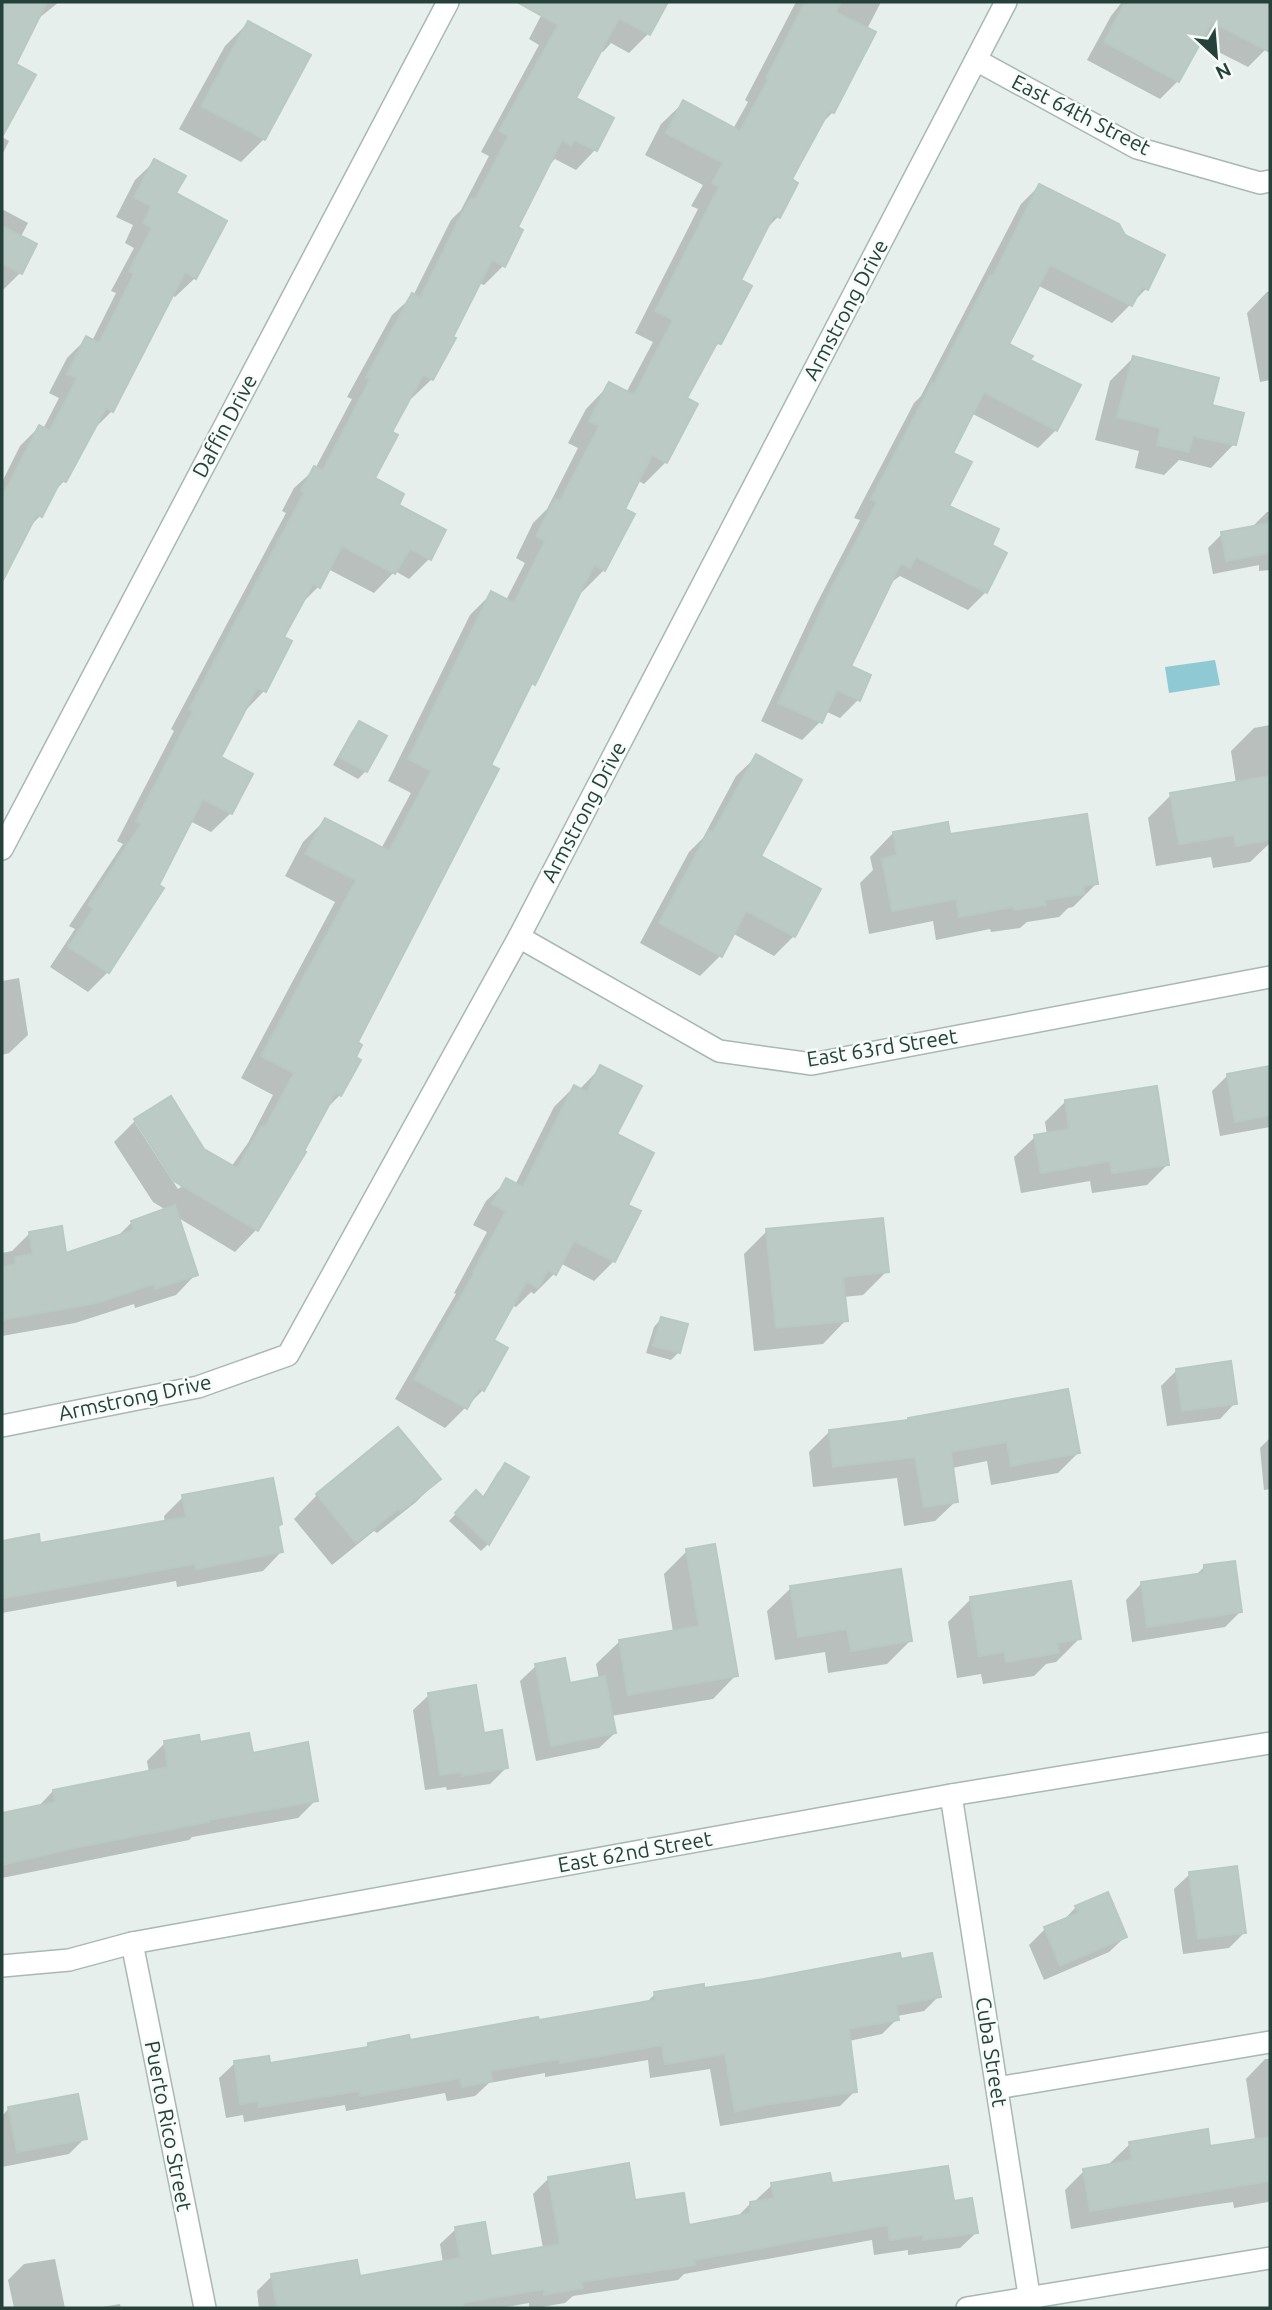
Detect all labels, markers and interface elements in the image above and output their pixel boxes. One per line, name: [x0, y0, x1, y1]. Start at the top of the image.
north arrow: [1181, 21, 1251, 91]
text: N: [1212, 58, 1235, 84]
street label: East 64th Street: [1008, 69, 1155, 159]
street label: Armstrong Drive: [798, 235, 892, 384]
street label: Daffin Drive: [187, 370, 261, 481]
street label: Armstrong Drive: [536, 737, 630, 886]
street label: East 63rd Street: [805, 1023, 959, 1071]
street label: Armstrong Drive: [56, 1369, 214, 1425]
street label: East 62nd Street: [556, 1826, 714, 1876]
street label: Cuba Street: [971, 1995, 1013, 2109]
street label: Puerto Rico Street: [141, 2039, 197, 2213]

